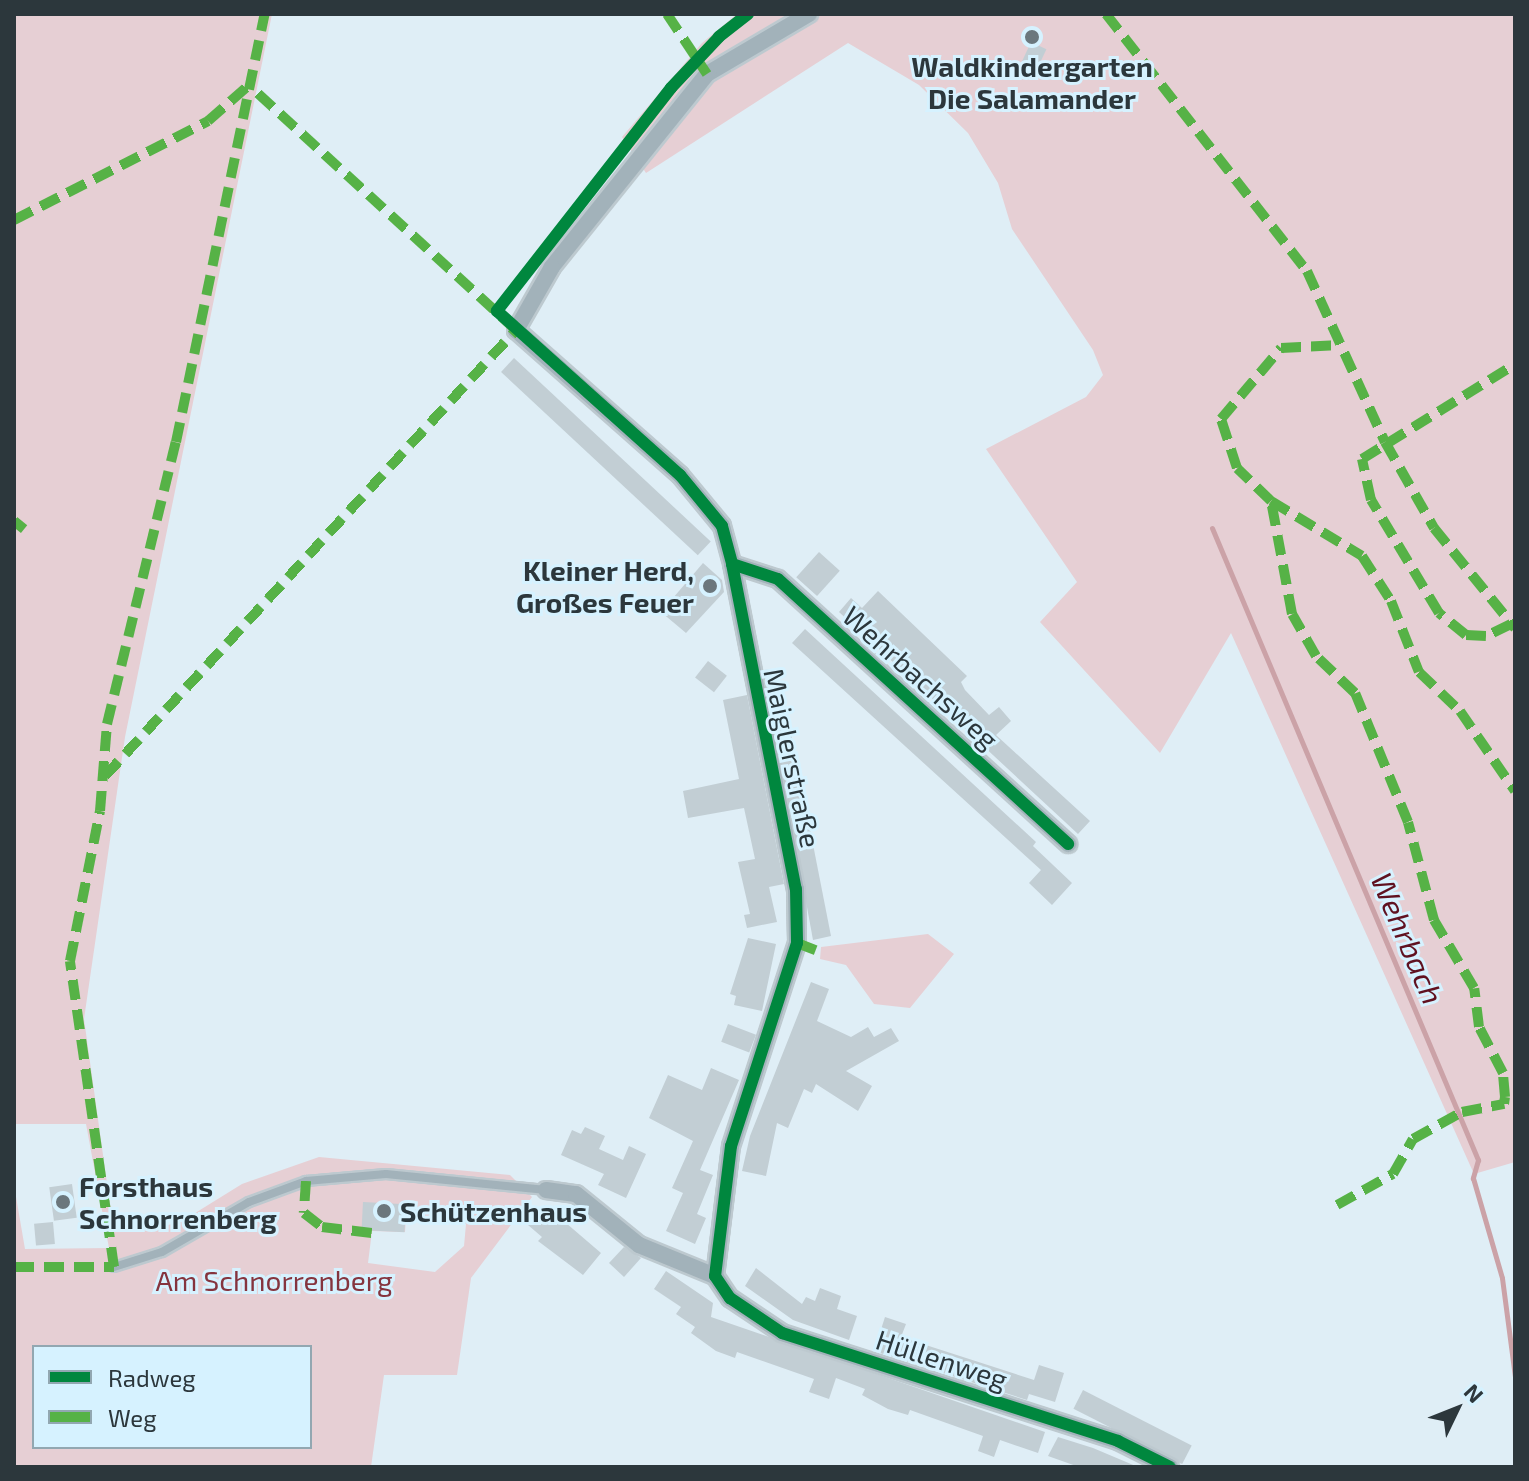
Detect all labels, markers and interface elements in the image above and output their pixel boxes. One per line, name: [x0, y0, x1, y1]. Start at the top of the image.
marker: Waldkindergarten Die Salamander: [1023, 28, 1041, 46]
place label: Waldkindergarten Die Salamander: [911, 49, 1153, 115]
place label: Kleiner Herd, Großes Feuer: [516, 553, 694, 619]
marker: Kleiner Herd, Großes Feuer: [701, 577, 719, 595]
street label: Wehrbachsweg: [836, 598, 1006, 756]
street label: Maiglerstraße: [758, 665, 828, 851]
water label: Wehrbach: [1364, 867, 1452, 1009]
place label: Forsthaus Schnorrenberg: [79, 1169, 277, 1235]
marker: Forsthaus Schnorrenberg: [54, 1193, 72, 1211]
place label: Schützenhaus: [400, 1194, 587, 1228]
marker: Schützenhaus: [375, 1202, 393, 1220]
park label: Am Schnorrenberg: [155, 1263, 393, 1297]
street label: Hüllenweg: [872, 1322, 1012, 1396]
legend: [32, 1345, 312, 1449]
text: Radweg: [108, 1363, 196, 1392]
north arrow: [1417, 1369, 1497, 1449]
text: N: [1460, 1378, 1489, 1407]
text: Weg: [108, 1403, 157, 1432]

